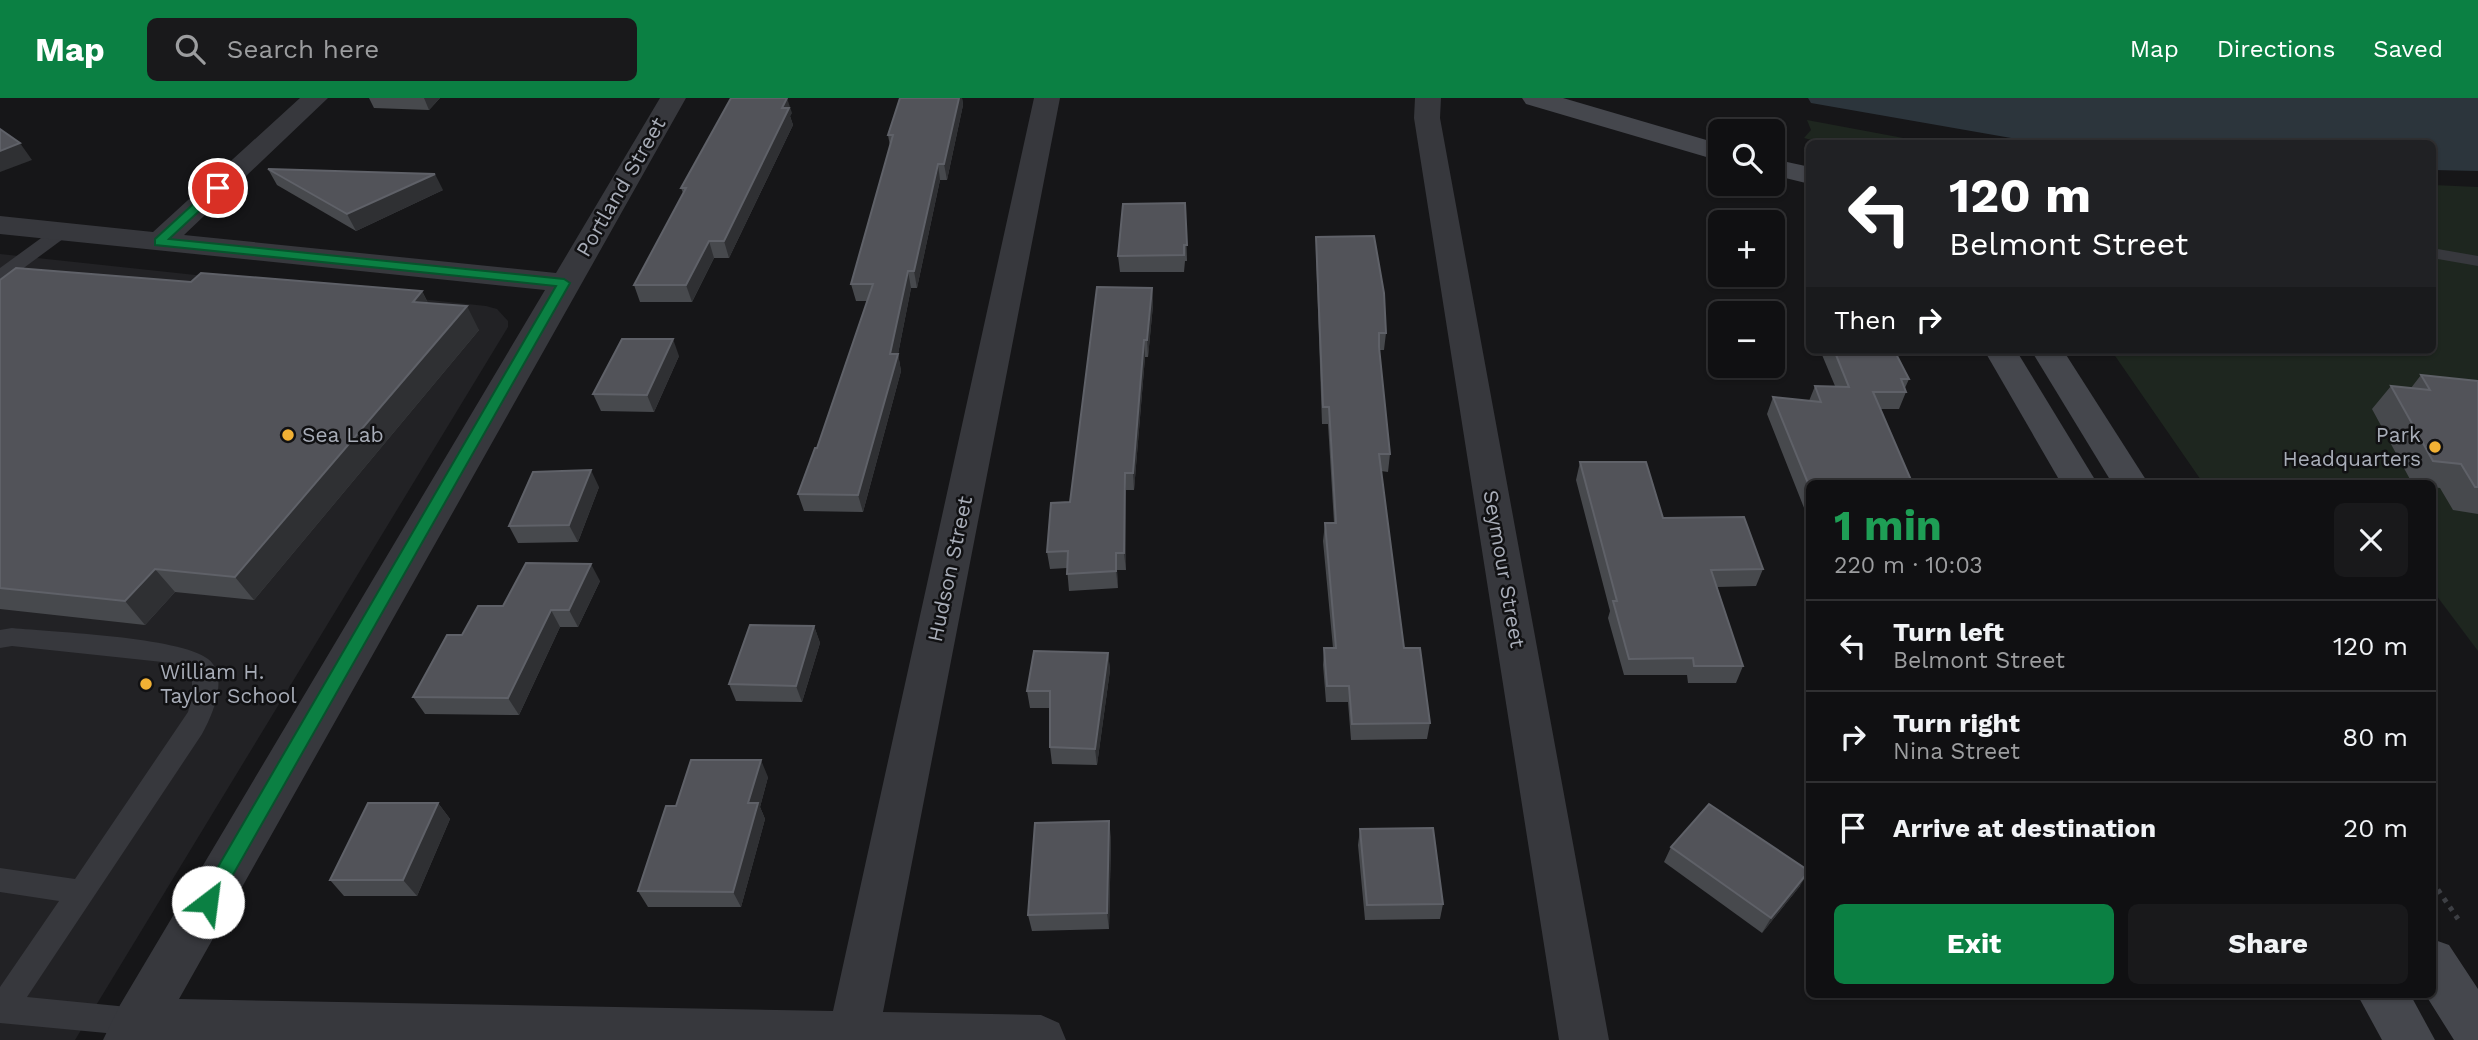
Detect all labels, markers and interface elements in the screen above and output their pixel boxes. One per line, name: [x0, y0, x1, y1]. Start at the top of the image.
search box: [147, 18, 637, 81]
text: Map: [35, 30, 105, 69]
icon: search: [171, 30, 209, 68]
text: Search here: [227, 34, 379, 64]
text: Map: [2130, 35, 2179, 63]
text: Directions: [2217, 35, 2335, 63]
text: Saved: [2373, 35, 2443, 63]
street label: Portland Street: [571, 112, 671, 261]
map controls: [1708, 119, 1785, 378]
button: search: [1708, 119, 1785, 196]
pin: [188, 158, 248, 218]
text: 120 m: [1949, 166, 2091, 224]
icon: left: [1834, 168, 1925, 259]
icon: arrive: [199, 169, 237, 207]
button: +: [1708, 210, 1785, 287]
text: Belmont Street: [1949, 225, 2188, 263]
button: −: [1708, 301, 1785, 378]
icon: right: [1910, 301, 1948, 339]
text: Then: [1834, 305, 1896, 335]
place label: Sea Lab: [302, 422, 384, 447]
place label: Park Headquarters: [2283, 422, 2421, 471]
marker: Sea Lab: [280, 427, 296, 443]
marker: Park Headquarters: [2427, 439, 2443, 455]
street label: Seymour Street: [1478, 488, 1531, 650]
street label: Hudson Street: [922, 494, 977, 644]
text: 1 min: [1834, 501, 1942, 550]
button: close: [2334, 503, 2408, 577]
text: 220 m · 10:03: [1834, 552, 1983, 579]
text: Turn left: [1893, 617, 2004, 647]
icon: left: [1834, 627, 1872, 665]
text: 120 m: [2333, 631, 2408, 661]
text: Belmont Street: [1893, 647, 2065, 674]
place label: William H. Taylor School: [160, 659, 297, 708]
marker: William H. Taylor School: [138, 676, 154, 692]
text: Turn right: [1893, 708, 2020, 738]
icon: right: [1834, 718, 1872, 756]
text: 80 m: [2342, 722, 2408, 752]
text: Nina Street: [1893, 738, 2020, 765]
icon: arrive: [1834, 809, 1872, 847]
text: Arrive at destination: [1893, 813, 2156, 843]
text: 20 m: [2343, 813, 2408, 843]
position arrow: [171, 865, 245, 939]
button: Exit: [1834, 904, 2114, 984]
button: Share: [2128, 904, 2408, 984]

